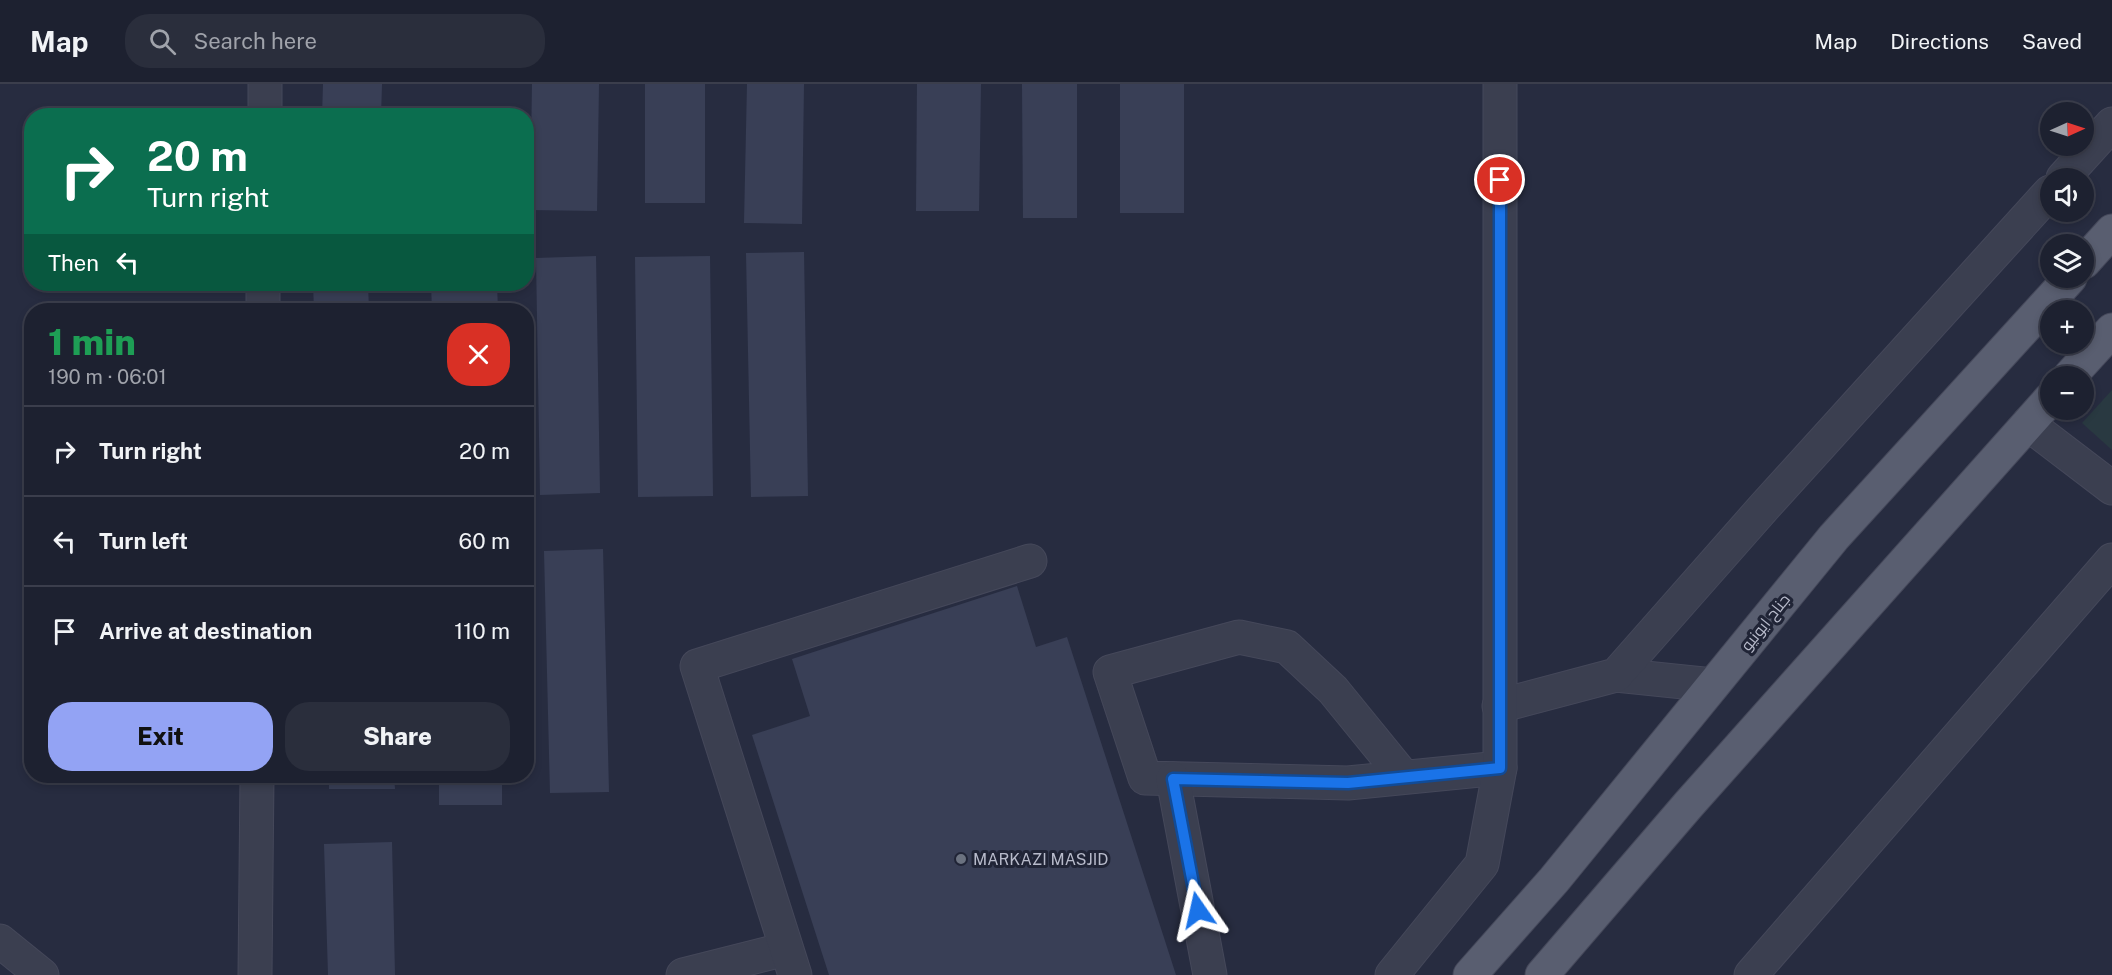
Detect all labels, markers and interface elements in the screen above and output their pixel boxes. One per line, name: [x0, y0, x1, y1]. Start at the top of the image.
search box: [125, 14, 545, 68]
text: Map: [30, 25, 89, 58]
icon: search: [146, 25, 179, 58]
text: Search here: [194, 28, 317, 54]
text: Map: [1815, 29, 1857, 54]
text: Directions: [1890, 29, 1989, 54]
text: Saved: [2022, 29, 2082, 54]
north arrow: [2040, 102, 2094, 156]
map controls: [2040, 102, 2094, 420]
text: 20 m: [147, 131, 248, 180]
icon: right: [48, 132, 126, 210]
pin: [1474, 154, 1525, 205]
icon: arrive: [1483, 163, 1516, 196]
button: sound: [2040, 168, 2094, 222]
text: Turn right: [147, 181, 270, 213]
button: layers: [2040, 234, 2094, 288]
icon: left: [111, 246, 144, 279]
text: Then: [48, 250, 99, 276]
button: +: [2040, 300, 2094, 354]
text: 1 min: [48, 321, 136, 363]
button: close: [447, 323, 510, 386]
text: 190 m · 06:01: [48, 365, 167, 389]
button: −: [2040, 366, 2094, 420]
icon: right: [48, 435, 81, 468]
text: Turn right: [99, 438, 202, 464]
text: 20 m: [459, 438, 510, 464]
icon: left: [48, 525, 81, 558]
text: Turn left: [99, 528, 188, 554]
text: 60 m: [459, 528, 510, 554]
street label: جناح ایونیو: [1737, 590, 1796, 656]
icon: arrive: [48, 615, 81, 648]
text: Arrive at destination: [99, 618, 312, 644]
text: 110 m: [454, 618, 510, 644]
button: Exit: [48, 702, 273, 771]
button: Share: [285, 702, 510, 771]
place label: MARKAZI MASJID: [973, 850, 1108, 869]
marker: MARKAZI MASJID: [954, 852, 968, 866]
position arrow: [1166, 878, 1230, 942]

